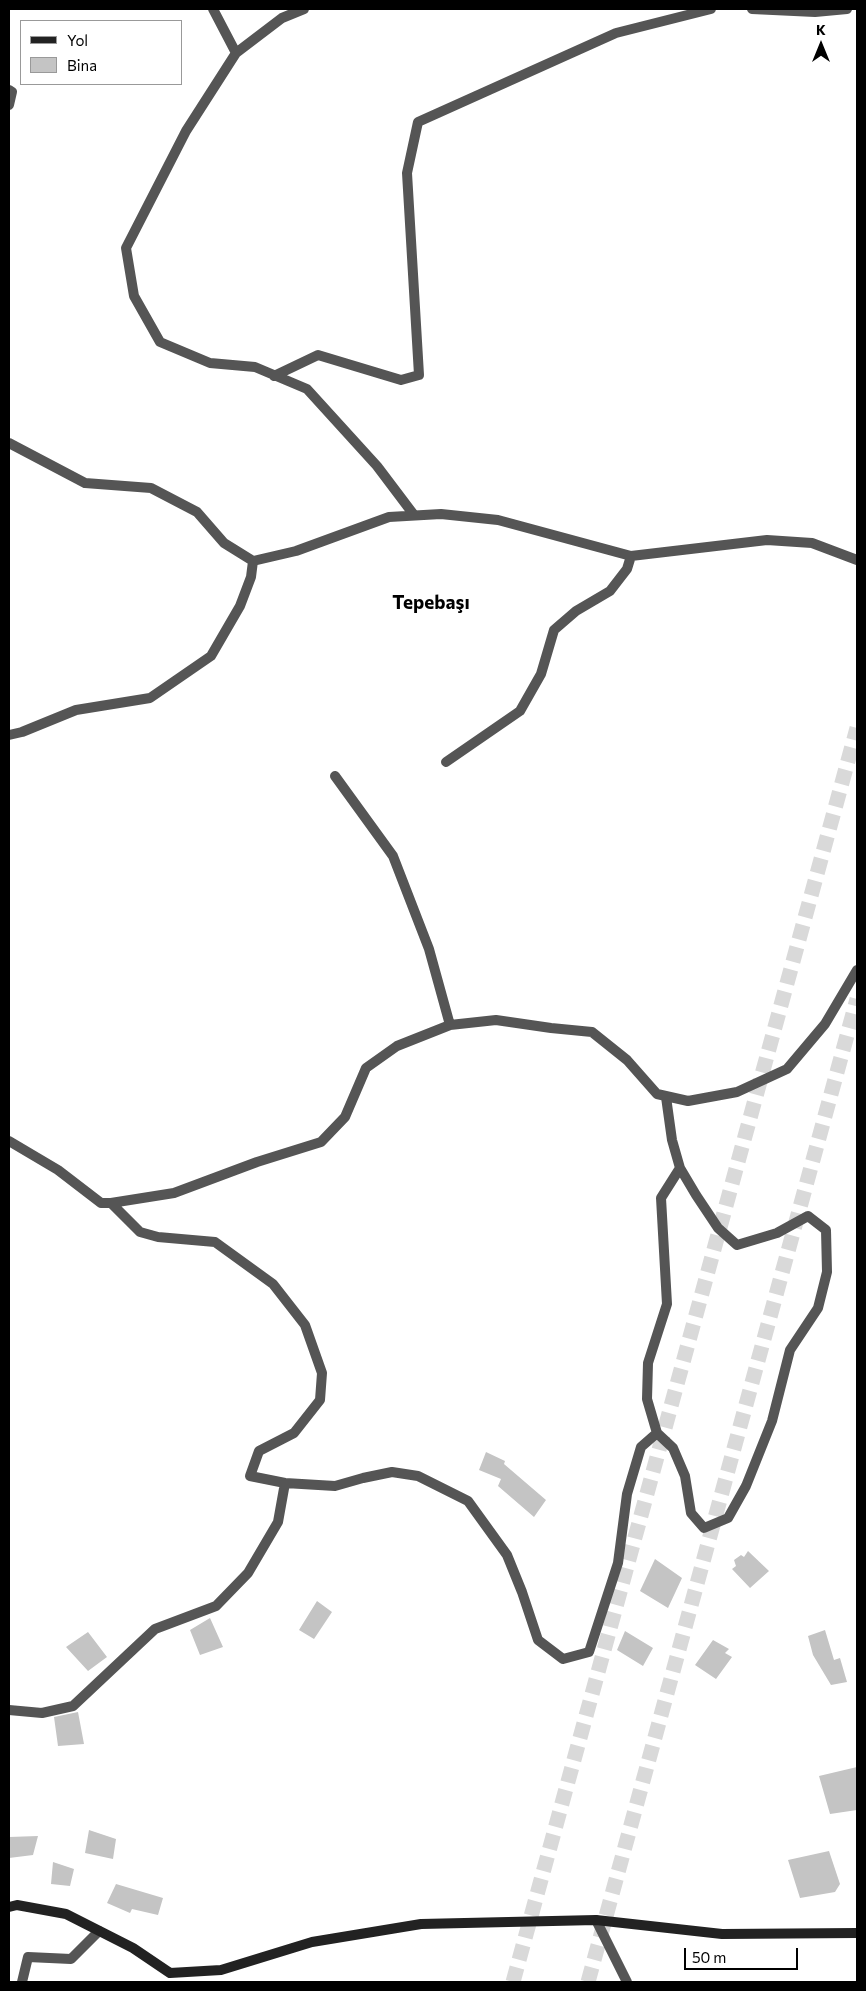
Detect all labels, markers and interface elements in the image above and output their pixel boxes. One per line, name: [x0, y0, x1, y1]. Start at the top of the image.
legend: [20, 20, 182, 85]
north arrow: [796, 20, 846, 70]
text: K: [816, 21, 826, 38]
text: Yol: [67, 31, 88, 49]
text: Bina: [67, 56, 97, 74]
district label: Tepebaşı: [392, 592, 470, 614]
scale bar: [686, 1938, 800, 1970]
text: 50 m: [692, 1948, 726, 1966]

